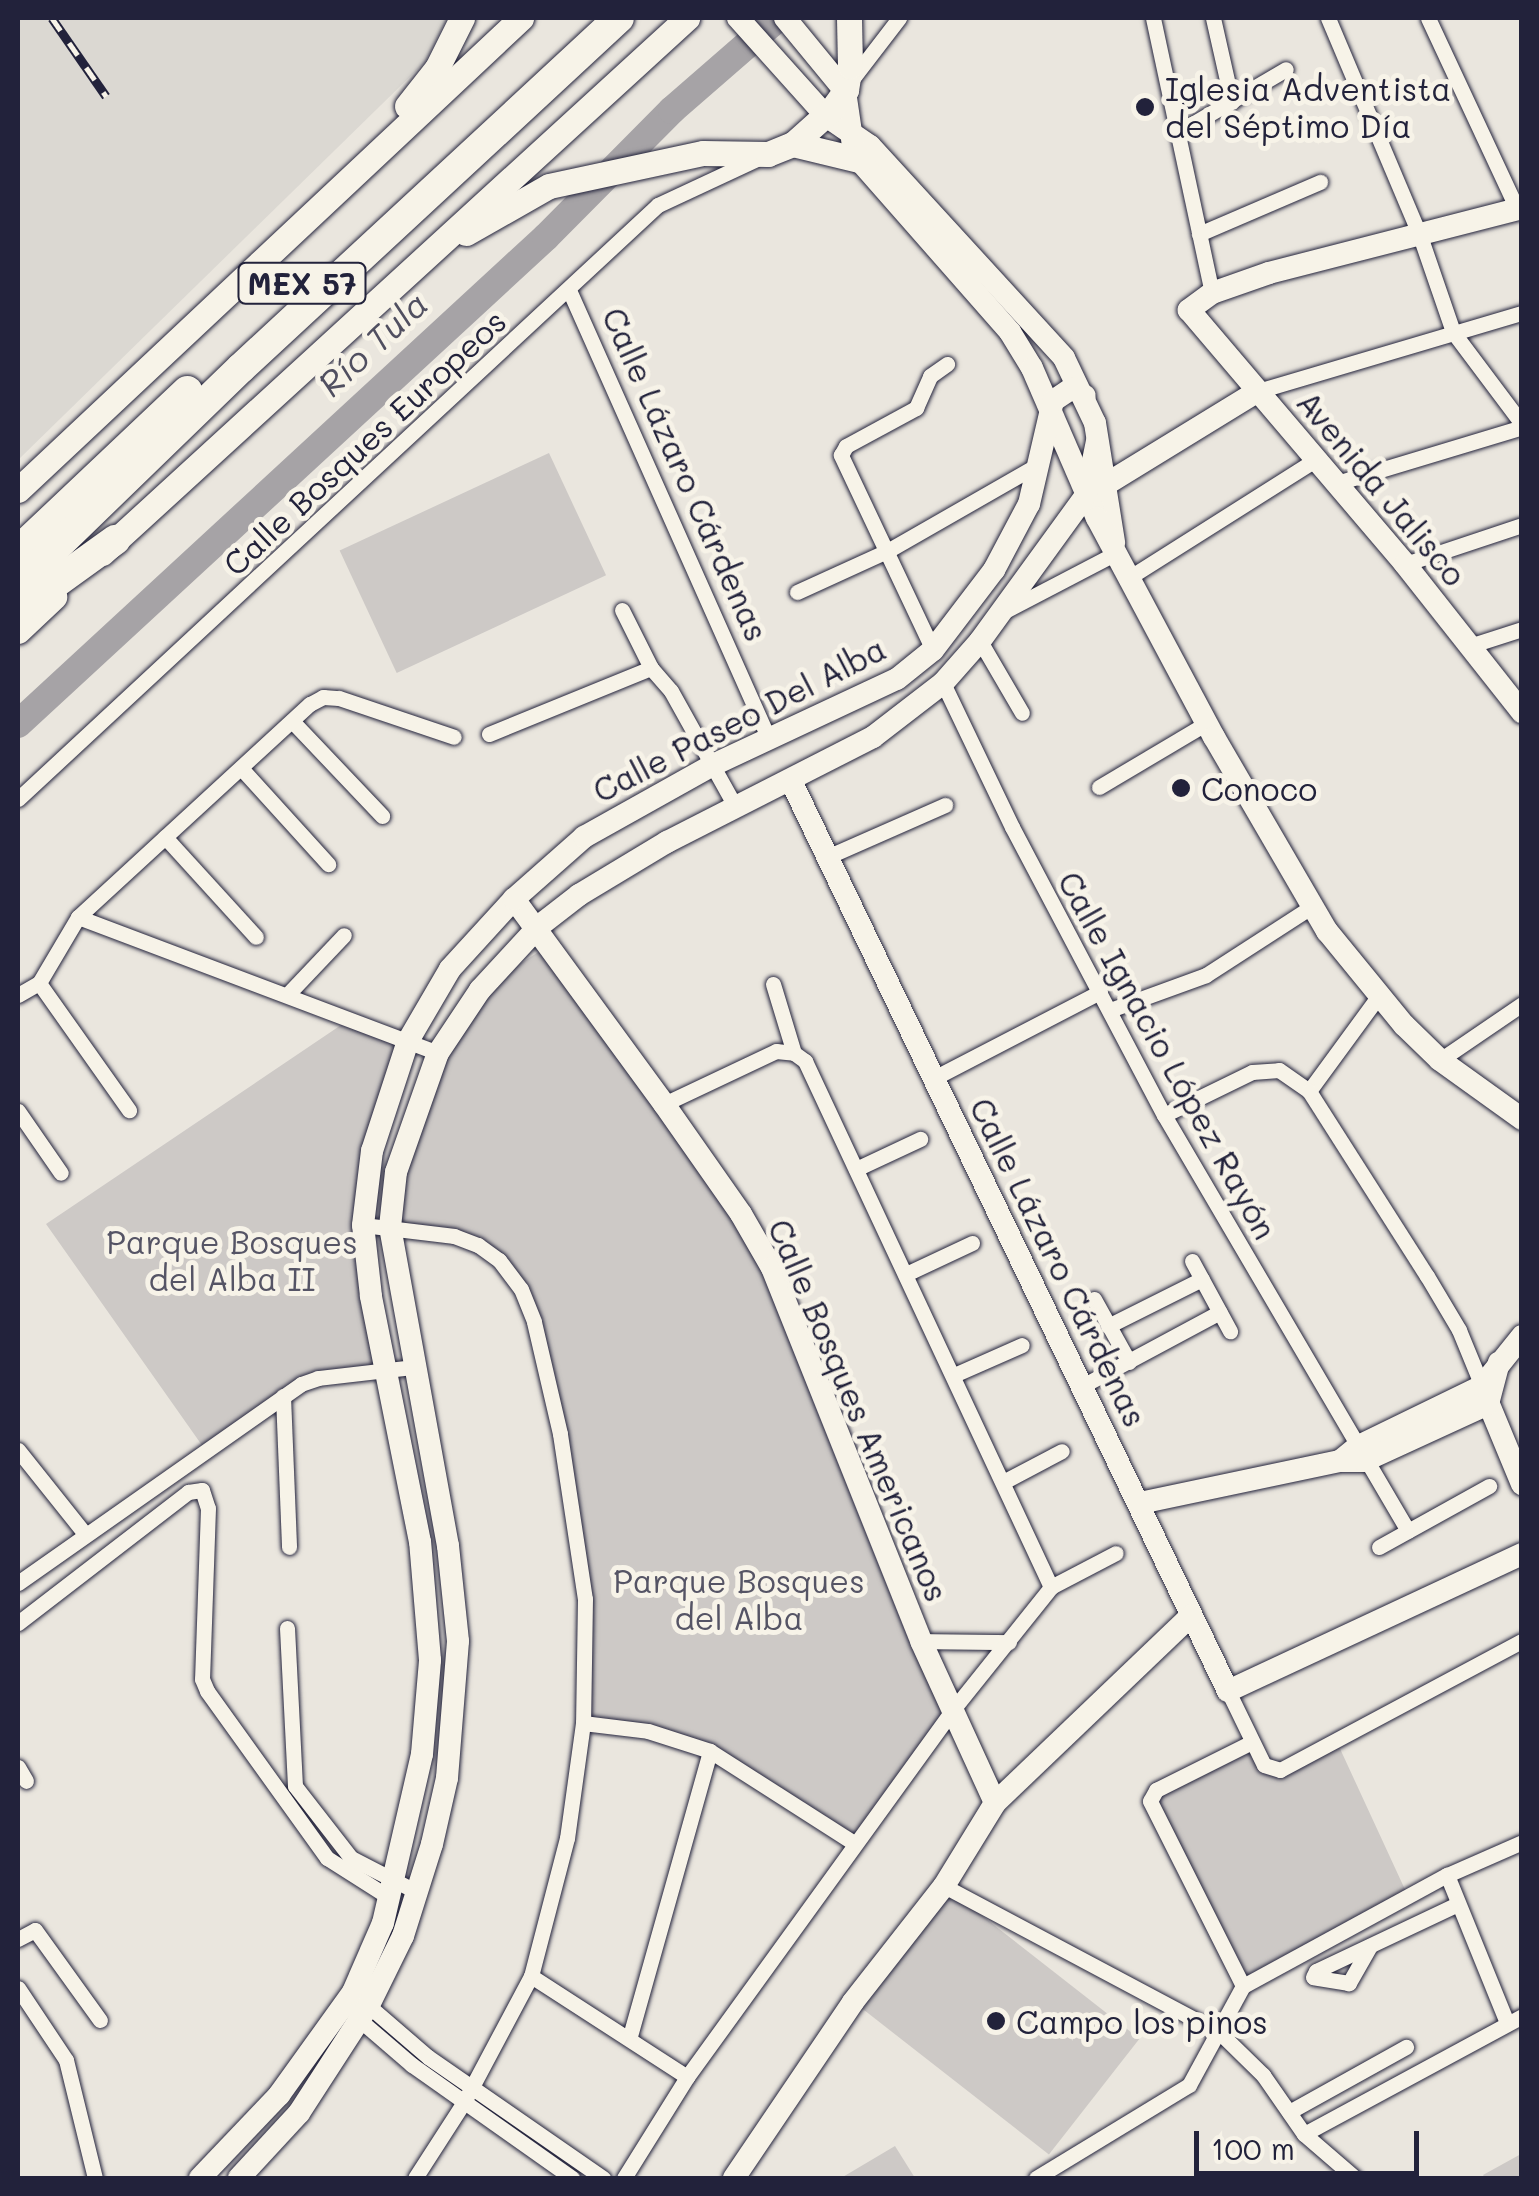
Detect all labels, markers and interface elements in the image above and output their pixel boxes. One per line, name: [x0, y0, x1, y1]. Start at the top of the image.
place label: Iglesia Adventista del Séptimo Día: [1165, 70, 1451, 145]
marker: Iglesia Adventista del Séptimo Día: [1134, 96, 1156, 118]
road number: MEX 57: [237, 258, 367, 308]
water label: Río Tula: [308, 282, 436, 404]
street label: Calle Bosques Europeos: [215, 301, 513, 583]
street label: Calle Lázaro Cárdenas: [595, 301, 777, 647]
street label: Avenida Jalisco: [1289, 383, 1475, 593]
street label: Calle Paseo Del Alba: [586, 628, 892, 810]
place label: Conoco: [1201, 769, 1317, 807]
marker: Conoco: [1170, 777, 1192, 799]
street label: Calle Ignacio López Rayón: [1051, 865, 1285, 1245]
street label: Calle Lázaro Cárdenas: [963, 1091, 1155, 1433]
street label: Calle Bosques Americanos: [761, 1213, 957, 1607]
park label: Parque Bosques del Alba II: [106, 1223, 358, 1298]
park label: Parque Bosques del Alba: [613, 1562, 865, 1637]
place label: Campo los pinos: [1016, 2002, 1268, 2040]
marker: Campo los pinos: [985, 2010, 1007, 2032]
scale bar: [1199, 2111, 1424, 2173]
text: 100 m: [1211, 2128, 1295, 2168]

